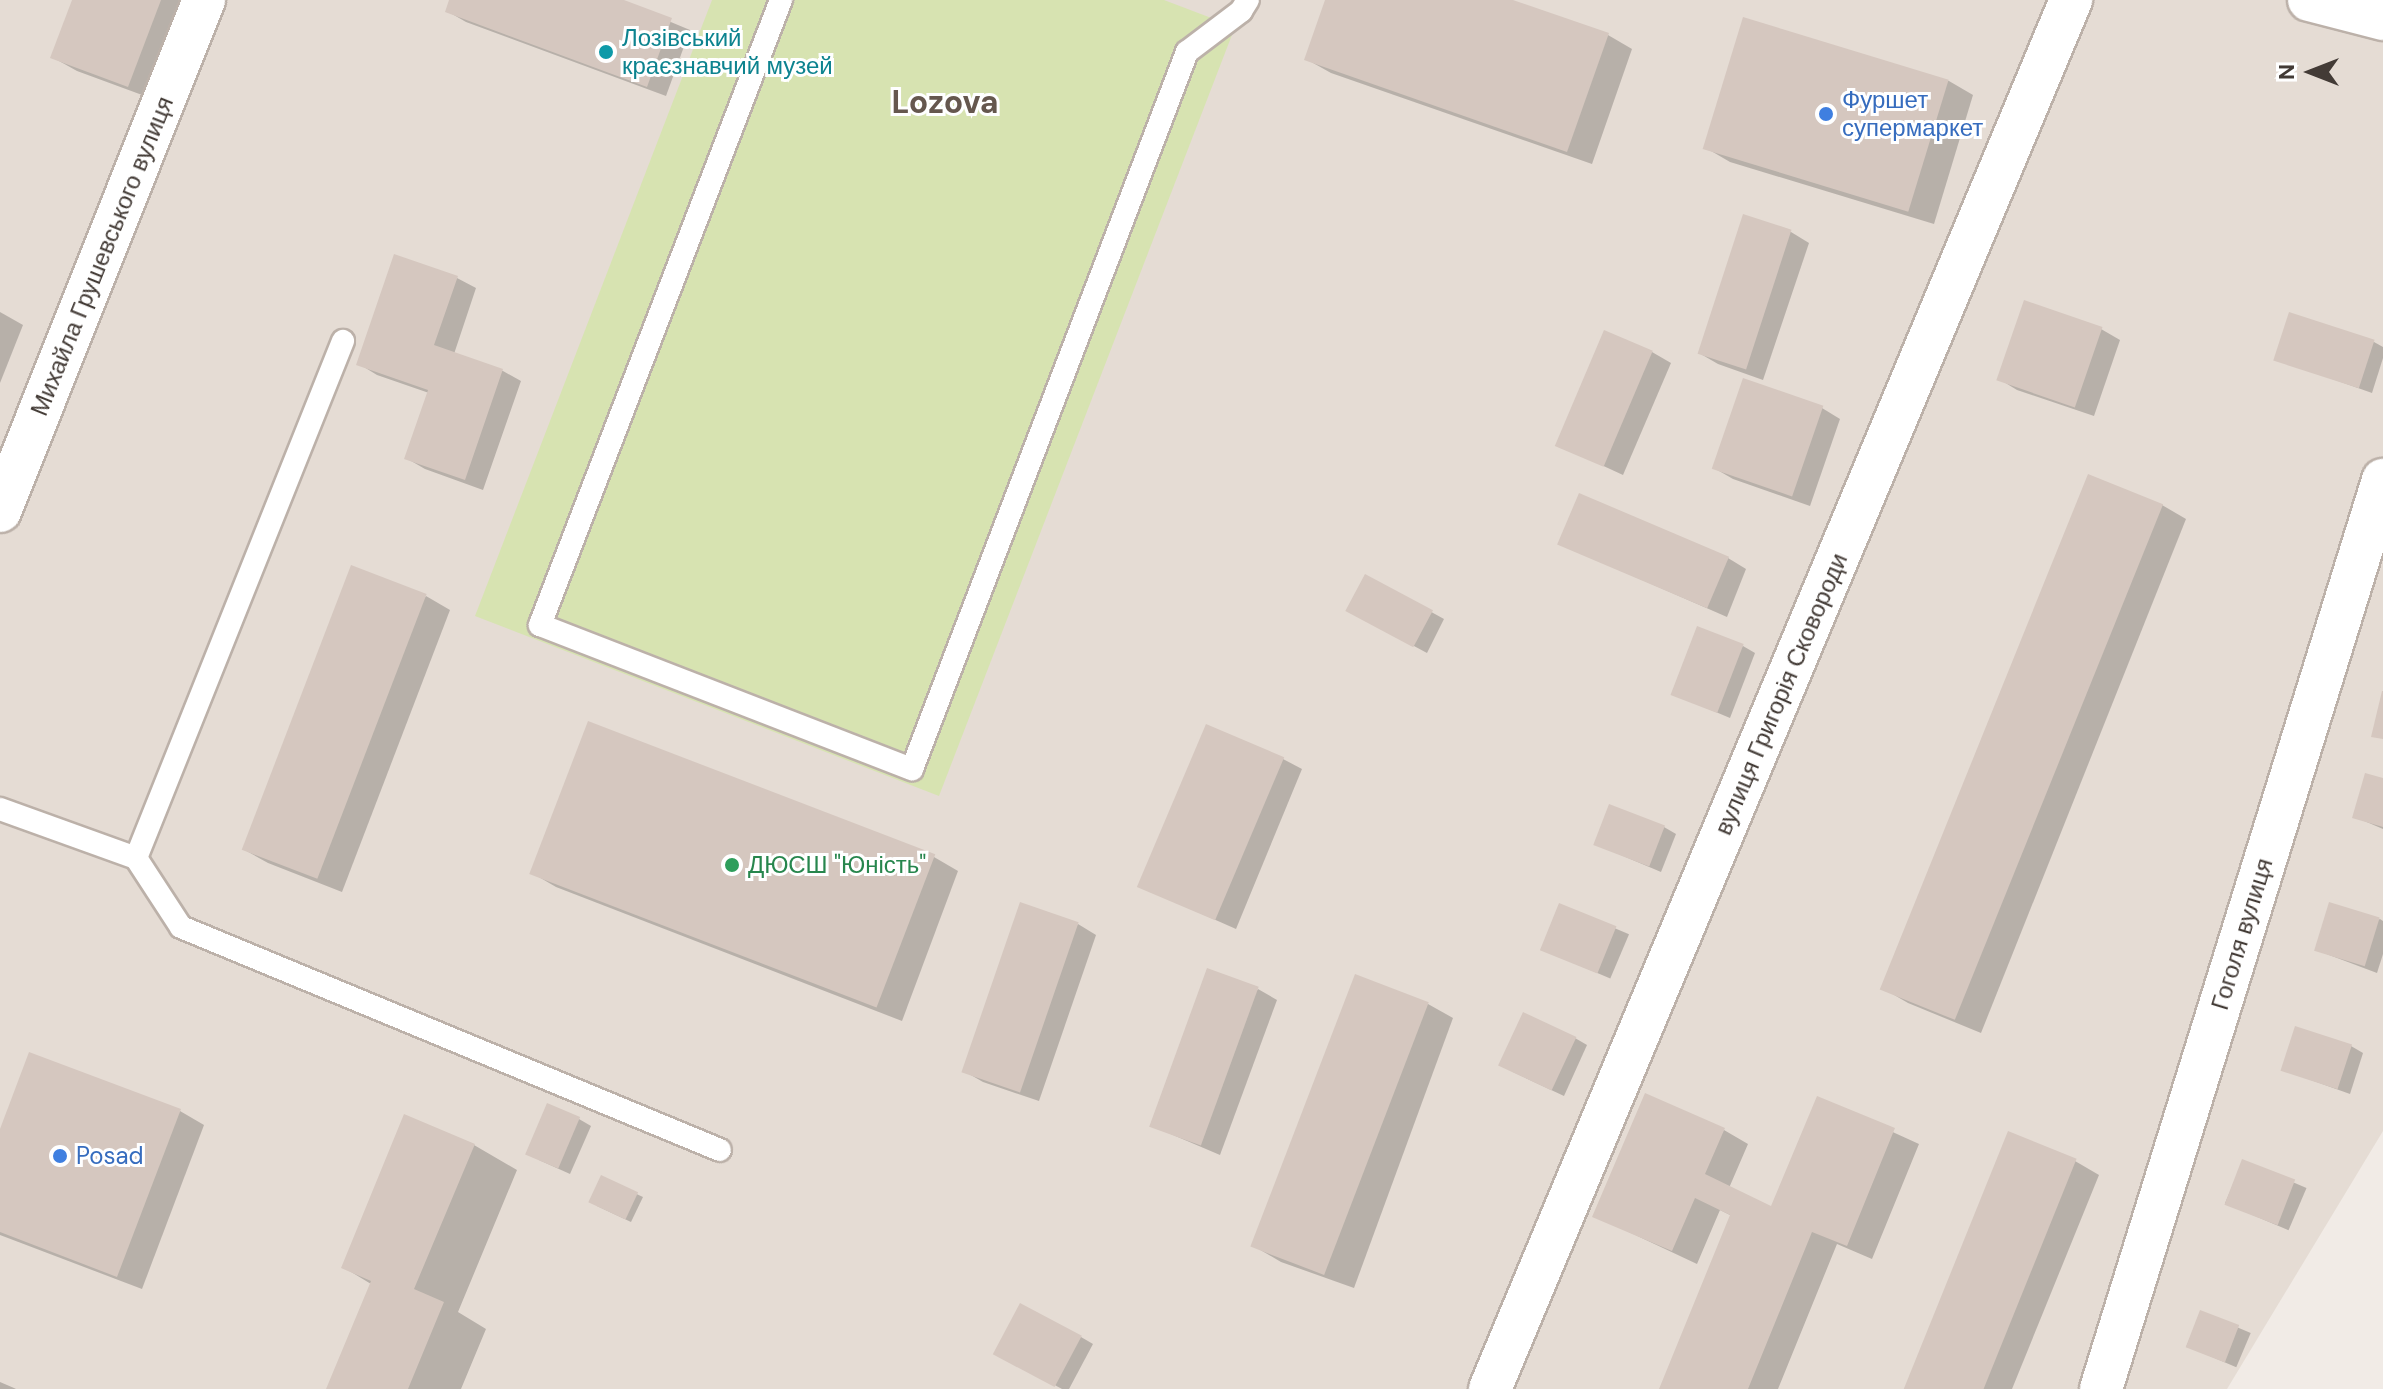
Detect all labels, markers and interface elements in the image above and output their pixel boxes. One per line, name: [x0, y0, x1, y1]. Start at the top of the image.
place label: Лозівський краєзнавчий музей: [622, 24, 833, 80]
north arrow: [2271, 32, 2351, 112]
marker: Лозівський краєзнавчий музей: [597, 43, 615, 61]
text: N: [2272, 64, 2301, 80]
district label: Lozova: [892, 83, 998, 121]
place label: Фуршет супермаркет: [1842, 86, 1983, 142]
street label: Михайла Грушевського вулиця: [25, 92, 179, 420]
marker: Фуршет супермаркет: [1817, 105, 1835, 123]
street label: вулиця Григорія Сковороди: [1709, 549, 1853, 839]
place label: ДЮСШ "Юність": [748, 851, 926, 879]
street label: Гоголя вулиця: [2205, 855, 2279, 1013]
marker: ДЮСШ "Юність": [723, 856, 741, 874]
place label: Posad: [76, 1142, 144, 1170]
marker: Posad: [51, 1147, 69, 1165]

